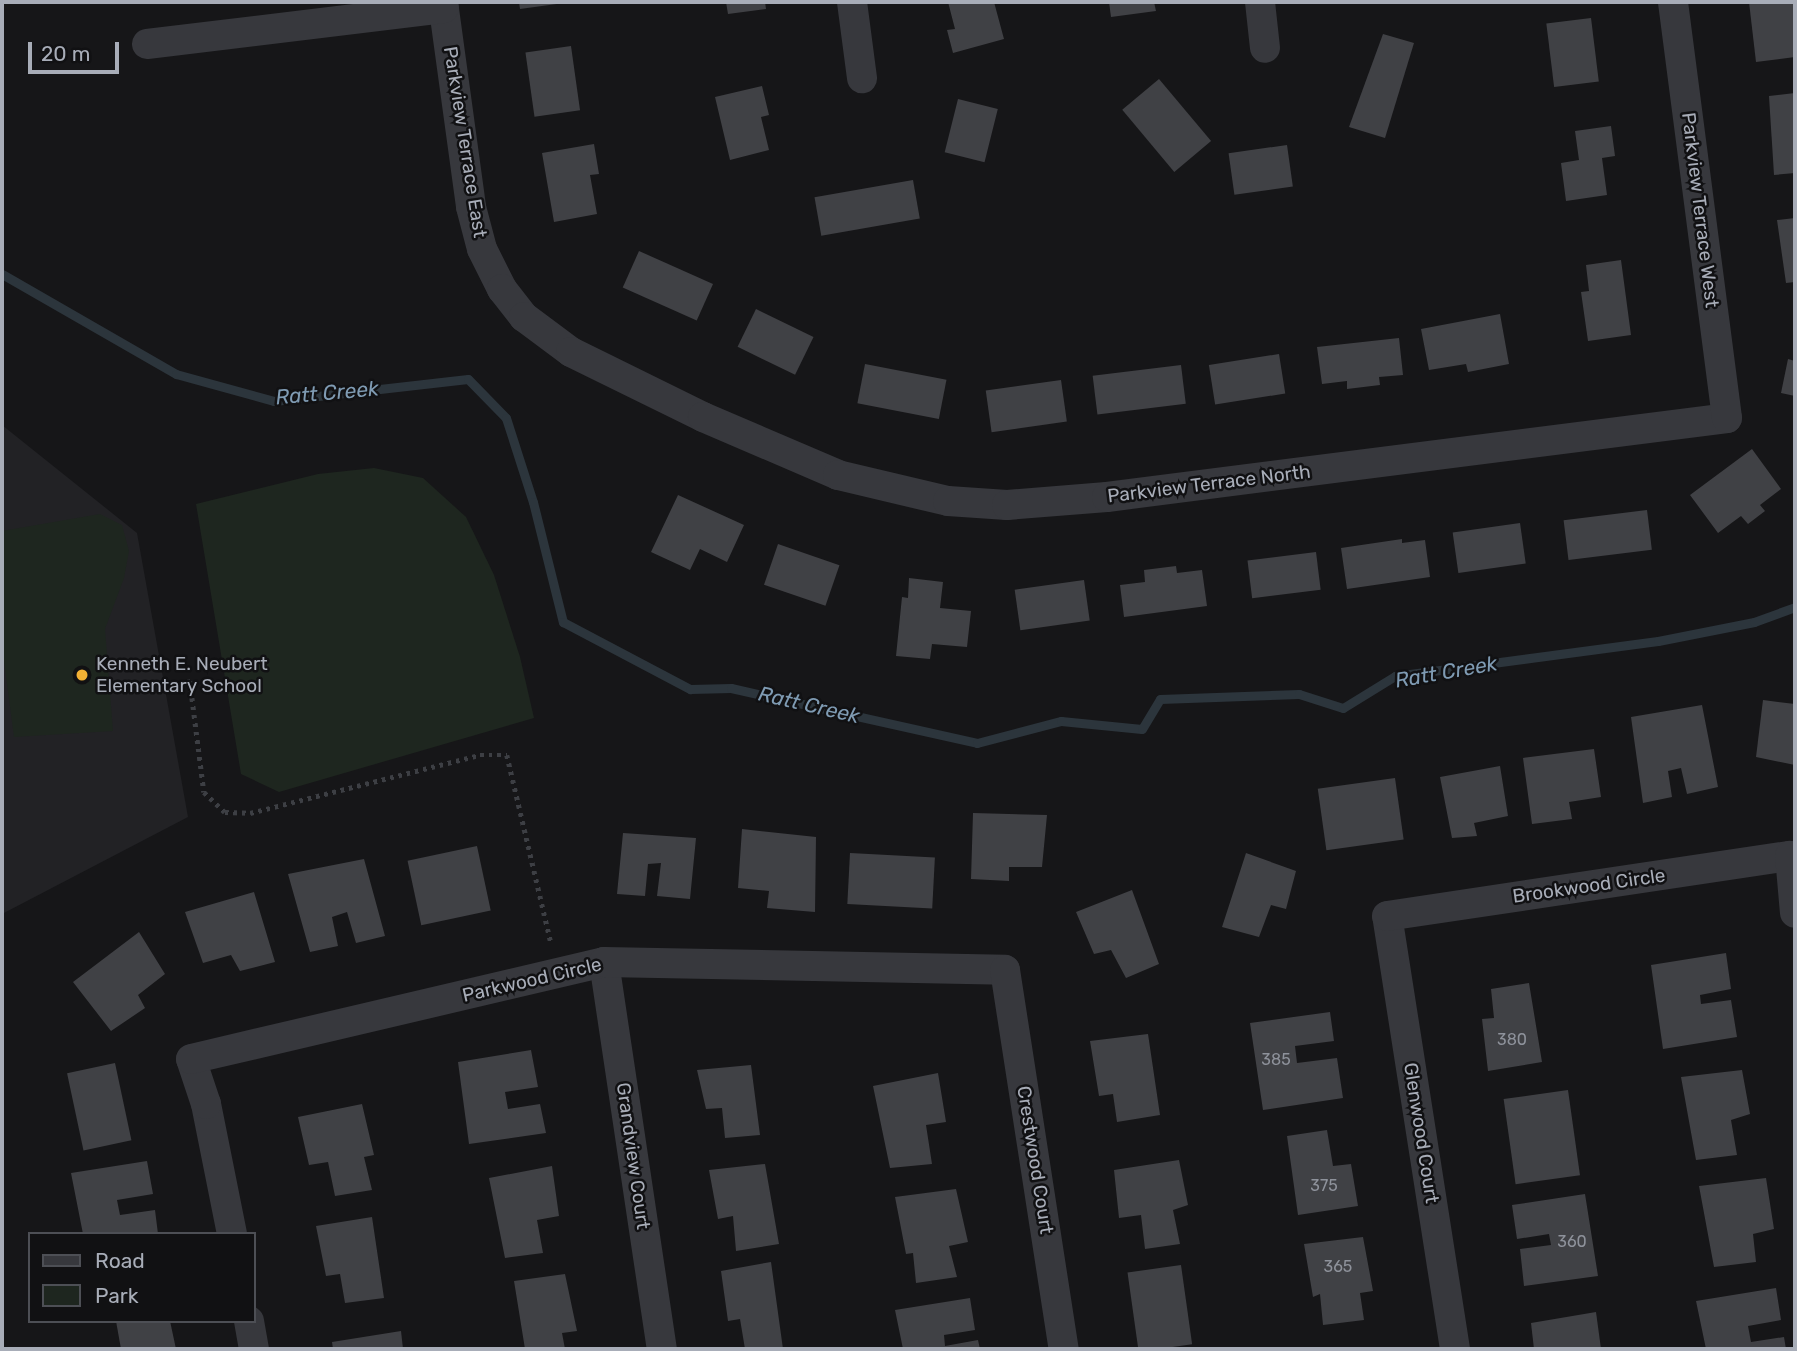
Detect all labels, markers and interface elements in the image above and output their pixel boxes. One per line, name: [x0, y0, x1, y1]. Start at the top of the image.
scale bar: [32, 28, 122, 72]
text: 20 m: [41, 41, 90, 66]
street label: Parkview Terrace East: [439, 44, 491, 240]
street label: Parkview Terrace West: [1677, 110, 1723, 310]
water label: Ratt Creek: [274, 376, 380, 410]
street label: Parkview Terrace North: [1106, 460, 1312, 508]
water label: Ratt Creek: [1393, 651, 1499, 693]
place label: Kenneth E. Neubert Elementary School: [96, 653, 268, 697]
marker: Kenneth E. Neubert Elementary School: [74, 667, 90, 683]
water label: Ratt Creek: [756, 681, 862, 729]
street label: Brookwood Circle: [1511, 864, 1667, 908]
street label: Parkwood Circle: [460, 953, 604, 1007]
house number: 380: [1497, 1030, 1527, 1050]
house number: 385: [1261, 1050, 1291, 1070]
street label: Glenwood Court: [1399, 1061, 1443, 1205]
street label: Grandview Court: [611, 1081, 655, 1231]
street label: Crestwood Court: [1012, 1084, 1058, 1236]
house number: 375: [1310, 1176, 1338, 1196]
legend: [28, 1232, 256, 1323]
house number: 360: [1557, 1232, 1587, 1252]
text: Road: [95, 1248, 145, 1273]
house number: 365: [1324, 1257, 1352, 1277]
text: Park: [95, 1283, 139, 1308]

